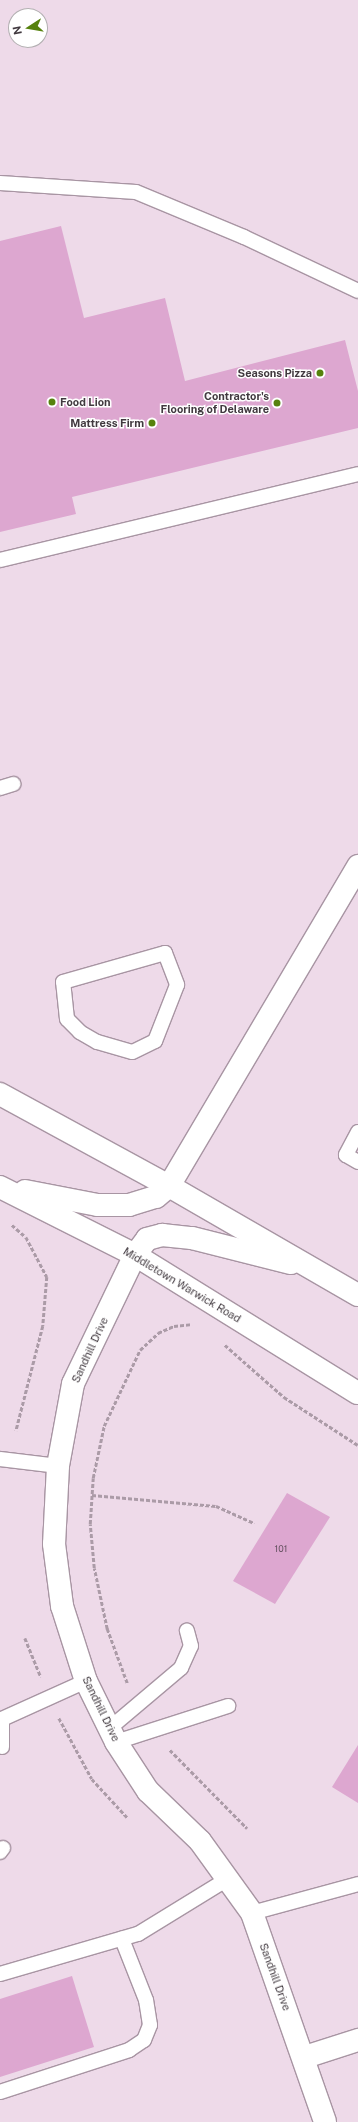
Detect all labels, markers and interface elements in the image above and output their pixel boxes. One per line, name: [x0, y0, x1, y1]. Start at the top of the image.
north arrow: [8, 8, 48, 48]
text: N: [10, 25, 24, 36]
place label: Seasons Pizza: [238, 366, 312, 380]
marker: Seasons Pizza: [315, 368, 325, 378]
place label: Contractor's Flooring of Delaware: [160, 390, 269, 416]
place label: Food Lion: [60, 395, 111, 409]
marker: Food Lion: [47, 397, 57, 407]
marker: Contractor's Flooring of Delaware: [272, 398, 282, 408]
place label: Mattress Firm: [70, 416, 144, 430]
marker: Mattress Firm: [147, 418, 157, 428]
street label: Middletown Warwick Road: [121, 1245, 243, 1325]
street label: Sandhill Drive: [69, 1315, 111, 1385]
house number: 101: [275, 1544, 287, 1554]
street label: Sandhill Drive: [79, 1674, 123, 1744]
street label: Sandhill Drive: [257, 1941, 293, 2013]

